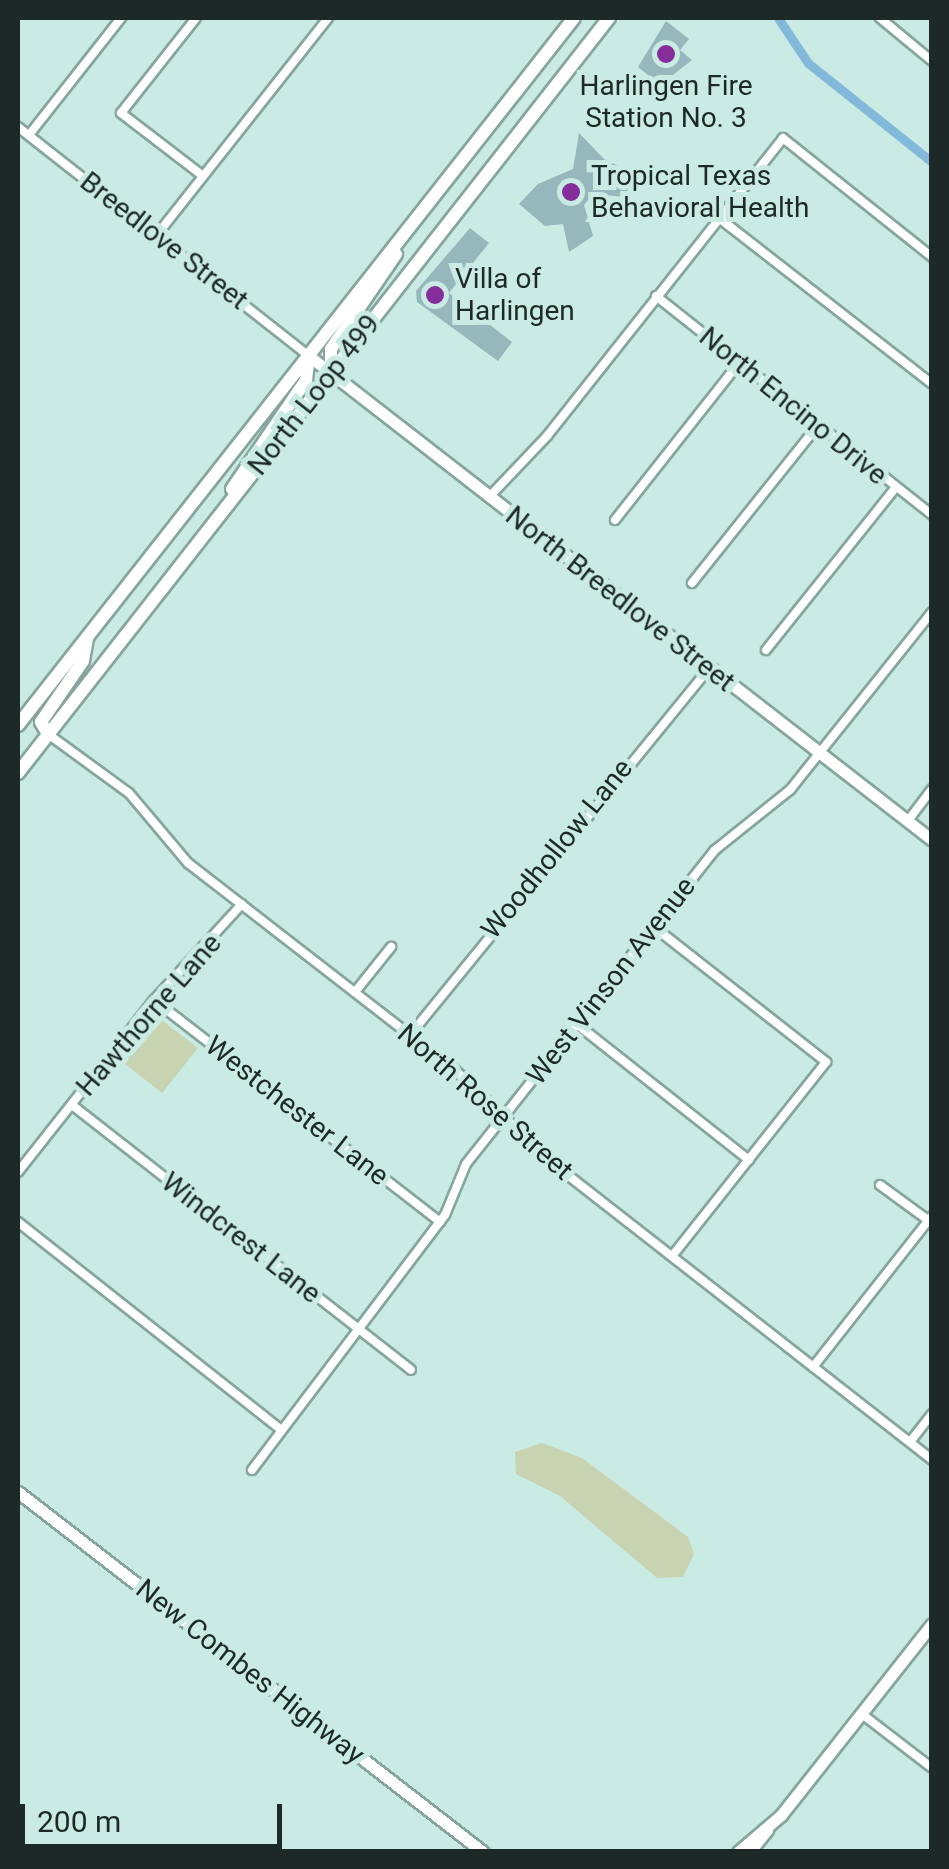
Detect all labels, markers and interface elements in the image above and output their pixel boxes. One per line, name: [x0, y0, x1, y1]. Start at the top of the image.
marker: Harlingen Fire Station No. 3: [655, 43, 677, 65]
place label: Harlingen Fire Station No. 3: [579, 69, 753, 135]
place label: Tropical Texas Behavioral Health: [591, 159, 809, 225]
street label: Breedlove Street: [73, 165, 255, 317]
marker: Tropical Texas Behavioral Health: [560, 181, 582, 203]
place label: Villa of Harlingen: [455, 262, 575, 328]
marker: Villa of Harlingen: [424, 284, 446, 306]
street label: North Loop 499: [241, 308, 387, 482]
street label: North Encino Drive: [692, 320, 894, 492]
street label: North Breedlove Street: [499, 499, 741, 699]
street label: Woodhollow Lane: [474, 752, 640, 946]
street label: West Vinson Avenue: [519, 870, 703, 1092]
street label: Hawthorne Lane: [69, 927, 229, 1103]
street label: North Rose Street: [391, 1017, 579, 1187]
street label: Westchester Lane: [199, 1029, 395, 1193]
street label: Windcrest Lane: [155, 1165, 327, 1311]
street label: New Combes Highway: [129, 1572, 371, 1772]
scale bar: [25, 1784, 288, 1846]
text: 200 m: [37, 1804, 121, 1839]

